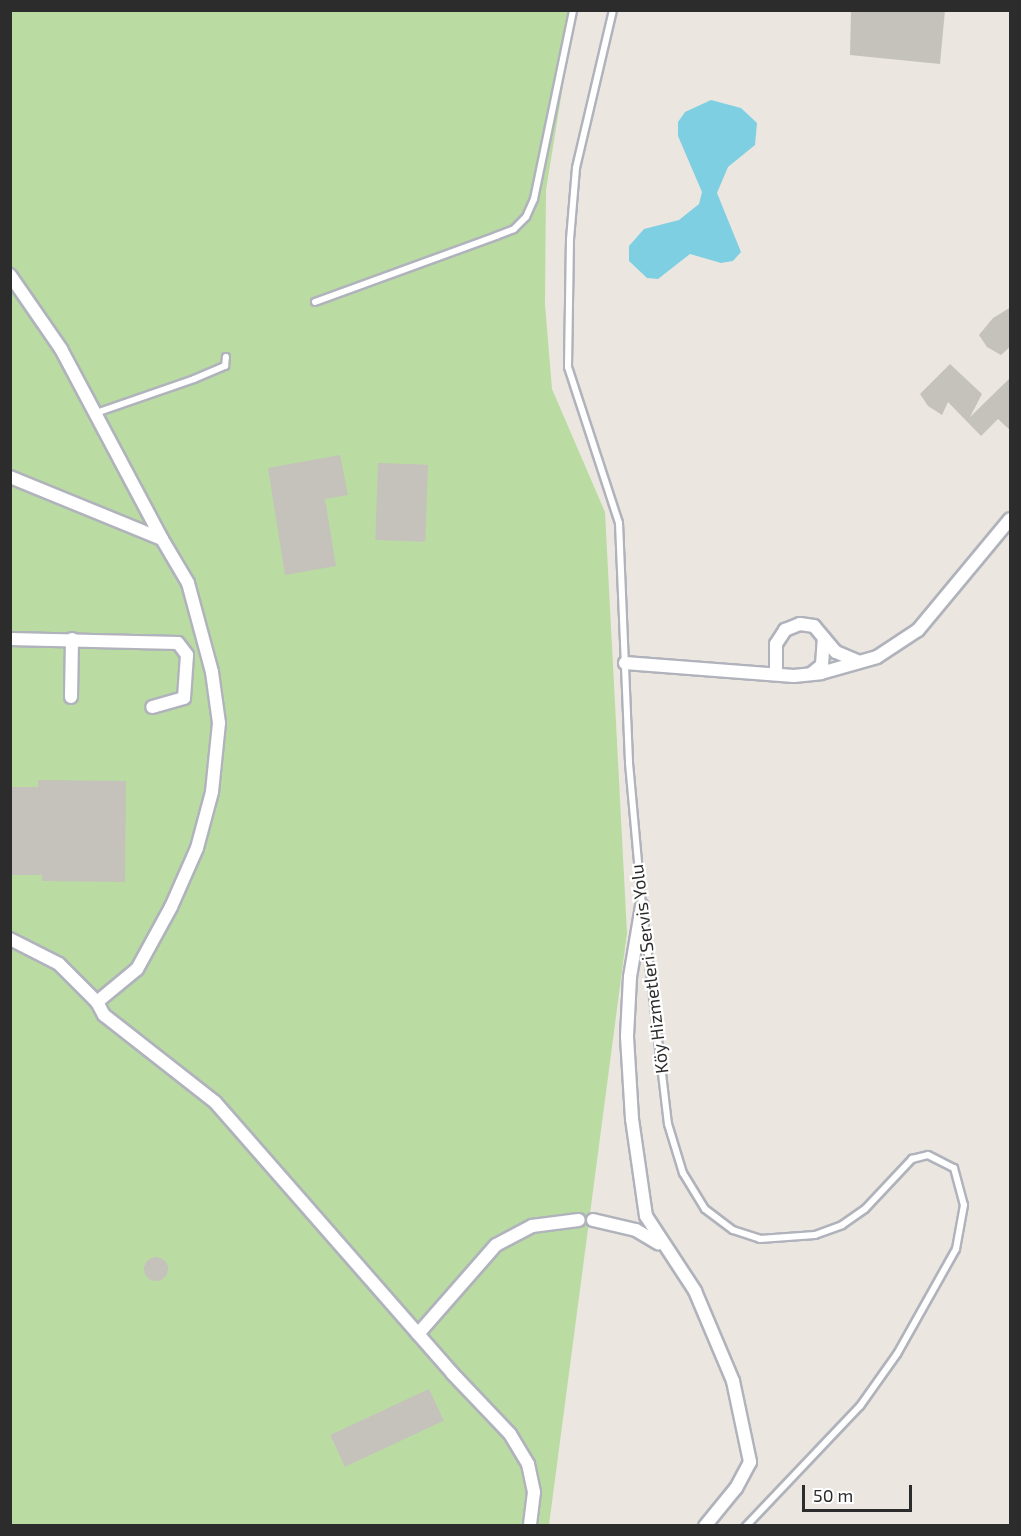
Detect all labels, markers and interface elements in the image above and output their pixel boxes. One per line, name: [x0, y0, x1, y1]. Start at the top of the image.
street label: Köy Hizmetleri Servis Yolu: [625, 863, 673, 1075]
scale bar: [805, 1473, 914, 1511]
text: 50 m: [813, 1484, 853, 1506]

